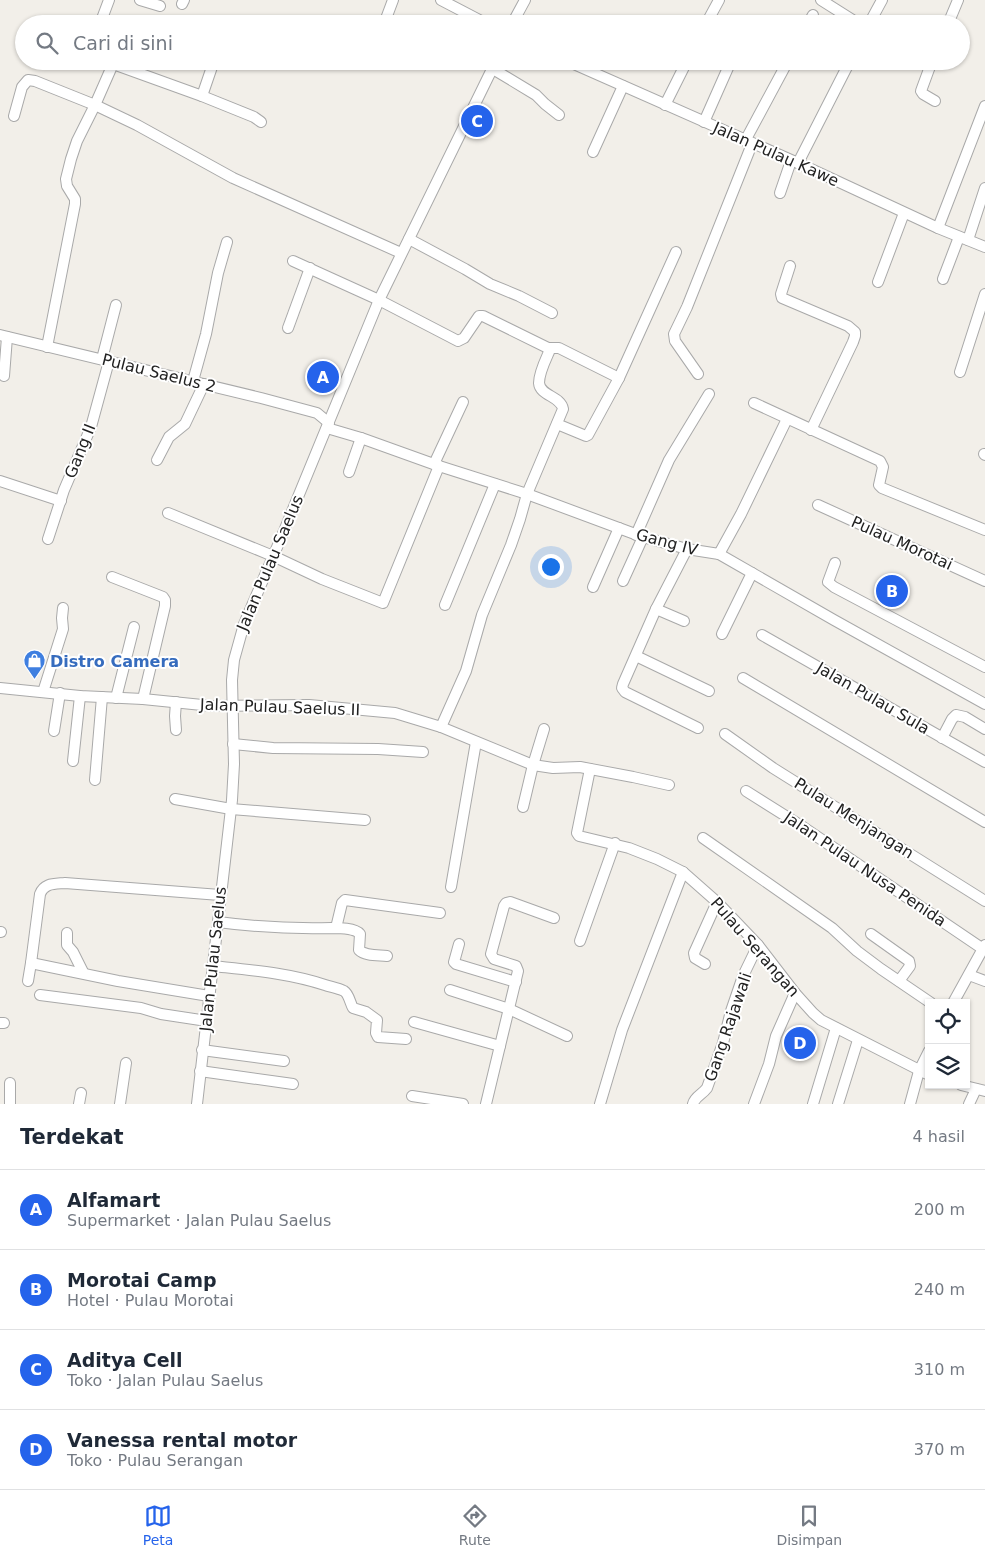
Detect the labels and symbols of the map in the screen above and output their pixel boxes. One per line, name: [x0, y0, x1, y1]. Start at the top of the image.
pin: C: [461, 102, 493, 140]
street label: Jalan Pulau Kawe: [709, 117, 842, 190]
street label: Pulau Saelus 2: [100, 350, 218, 396]
pin: A: [307, 358, 339, 396]
street label: Gang II: [61, 421, 99, 481]
street label: Jalan Pulau Saelus: [232, 492, 307, 635]
street label: Pulau Morotai: [848, 512, 956, 574]
street label: Gang IV: [634, 525, 700, 559]
your location: [538, 554, 564, 580]
pin: B: [876, 572, 908, 610]
shop icon: Distro Camera: [22, 649, 46, 680]
place label: Distro Camera: [50, 652, 179, 671]
street label: Jalan Pulau Sula: [812, 657, 933, 738]
street label: Jalan Pulau Saelus II: [199, 695, 360, 719]
street label: Pulau Menjangan: [791, 774, 917, 862]
street label: Jalan Pulau Nusa Penida: [779, 807, 950, 931]
street label: Jalan Pulau Saelus: [196, 886, 230, 1033]
street label: Pulau Serangan: [707, 893, 803, 1001]
street label: Gang Rajawali: [700, 970, 756, 1084]
pin: D: [784, 1024, 816, 1062]

